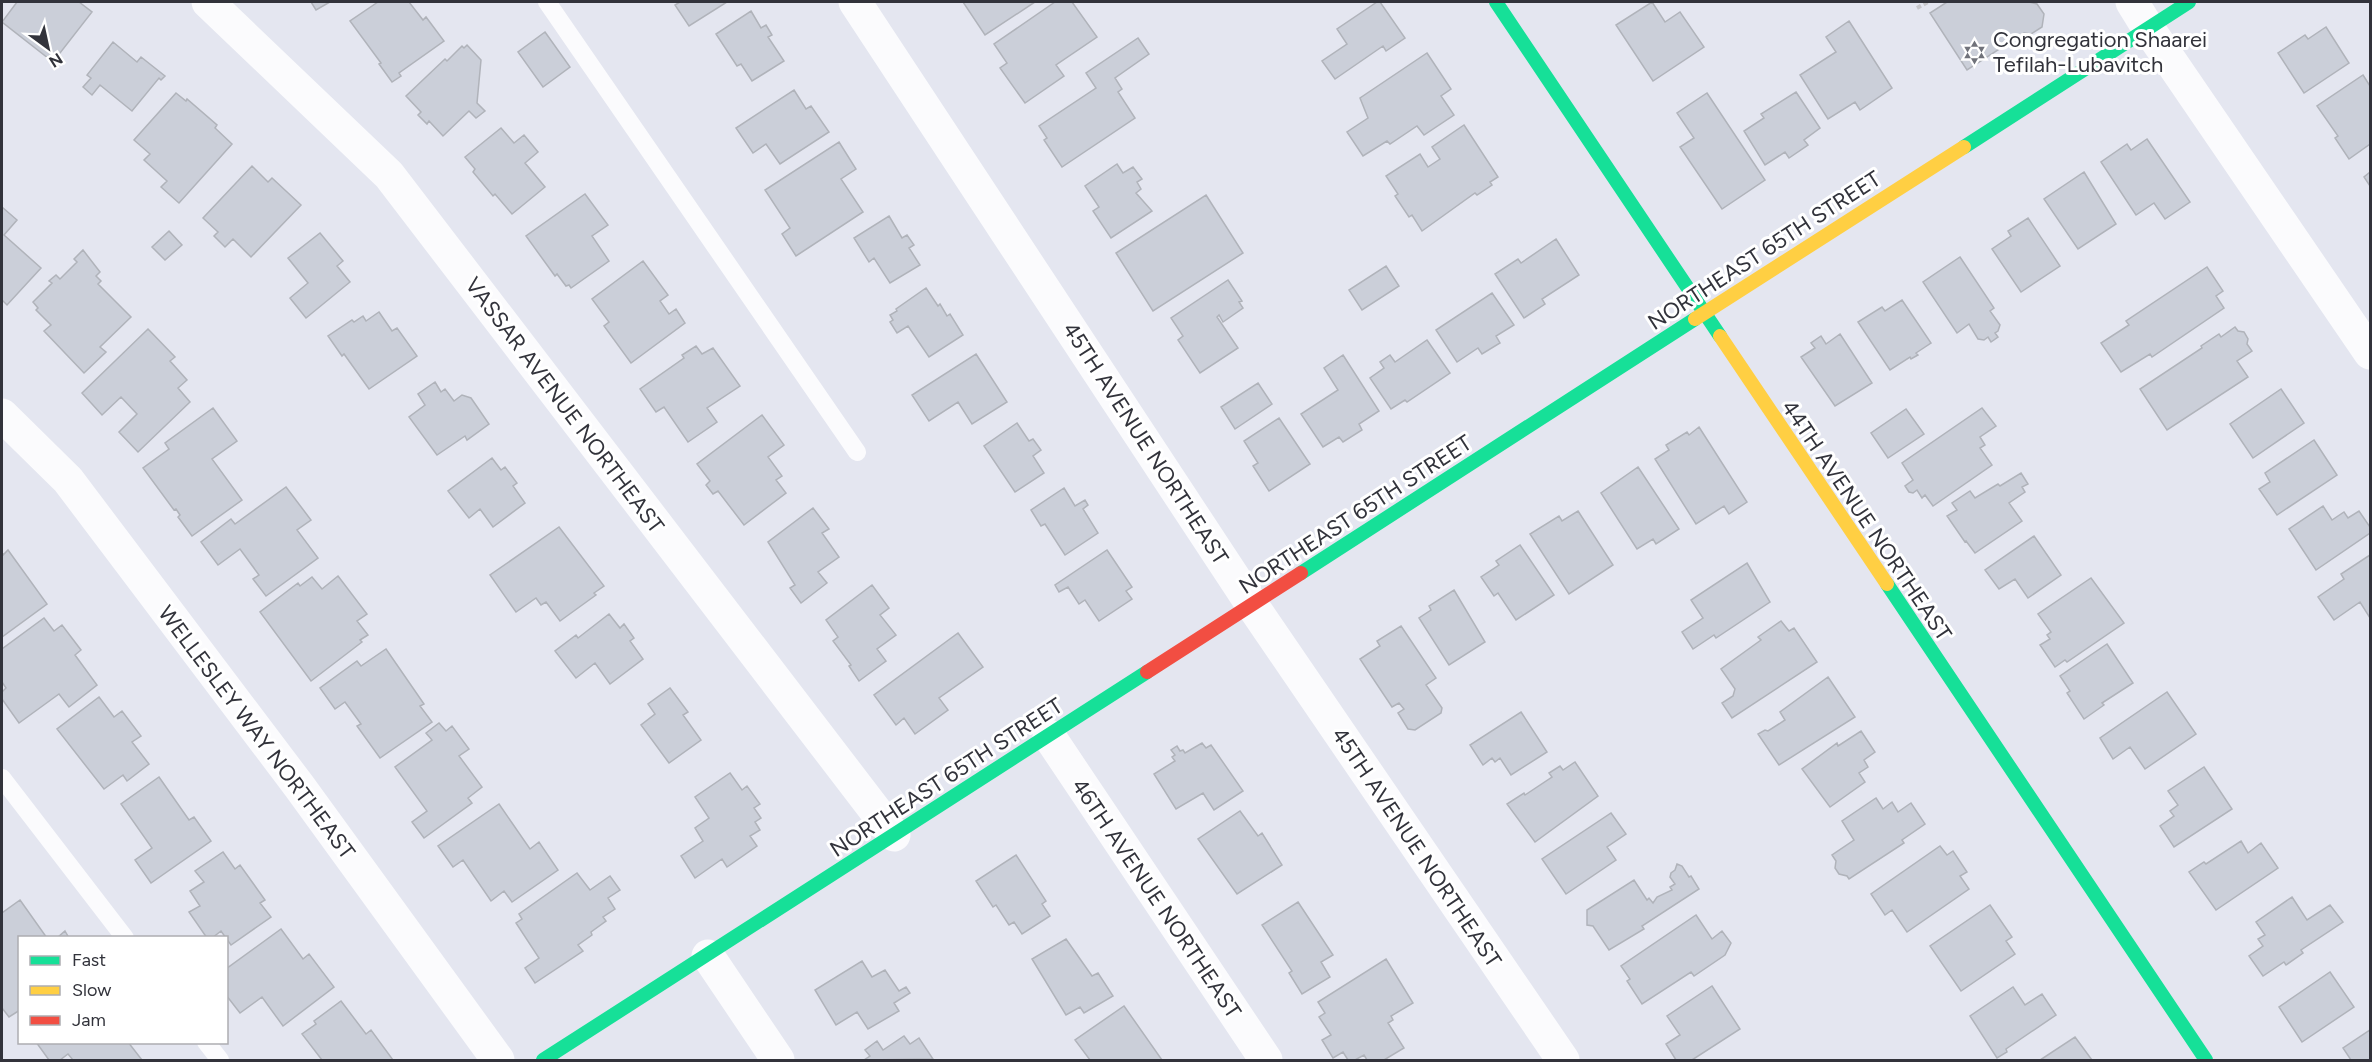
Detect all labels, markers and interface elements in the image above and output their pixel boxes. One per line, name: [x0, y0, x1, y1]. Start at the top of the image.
north arrow: [18, 18, 78, 78]
place label: Congregation Shaarei Tefilah-Lubavitch: [1993, 26, 2207, 78]
synagogue icon: Congregation Shaarei Tefilah-Lubavitch: [1962, 39, 1988, 65]
text: N: [46, 49, 66, 71]
street label: NORTHEAST 65TH STREET: [1643, 165, 1886, 336]
street label: VASSAR AVENUE NORTHEAST: [459, 272, 670, 539]
street label: 45TH AVENUE NORTHEAST: [1057, 317, 1234, 570]
street label: 44TH AVENUE NORTHEAST: [1776, 395, 1957, 646]
street label: NORTHEAST 65TH STREET: [1234, 429, 1477, 600]
street label: WELLESLEY WAY NORTHEAST: [152, 600, 361, 864]
street label: NORTHEAST 65TH STREET: [825, 692, 1068, 863]
street label: 45TH AVENUE NORTHEAST: [1326, 722, 1507, 972]
street label: 46TH AVENUE NORTHEAST: [1066, 773, 1247, 1023]
legend: [18, 936, 228, 1044]
text: Fast: [72, 949, 106, 971]
text: Slow: [72, 979, 111, 1001]
text: Jam: [72, 1009, 106, 1031]

